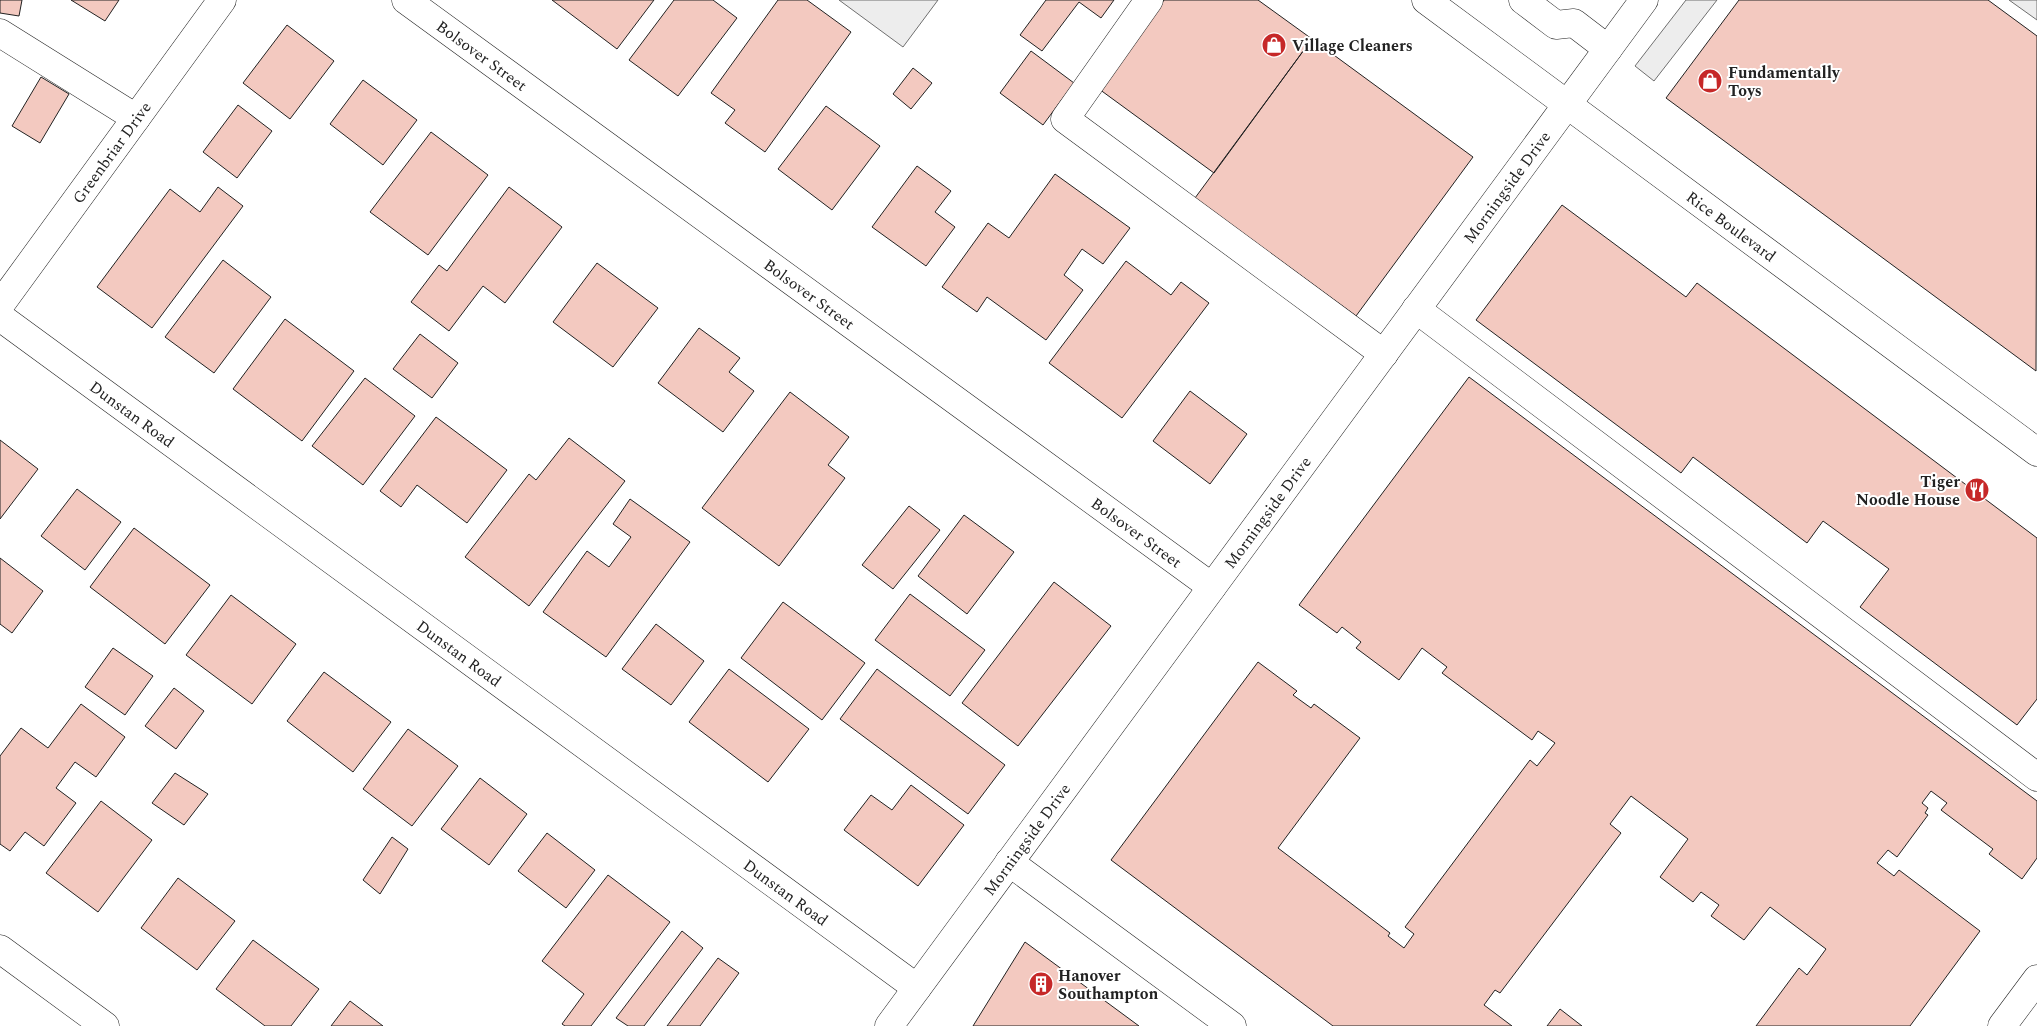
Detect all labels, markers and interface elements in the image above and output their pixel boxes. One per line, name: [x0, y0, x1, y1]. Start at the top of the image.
street label: Bolsover Street: [431, 15, 532, 98]
shop icon: Village Cleaners: [1261, 32, 1287, 58]
place label: Village Cleaners: [1292, 34, 1413, 58]
place label: Fundamentally Toys: [1728, 61, 1841, 103]
shop icon: Fundamentally Toys: [1697, 68, 1723, 94]
street label: Greenbriar Drive: [67, 97, 157, 209]
street label: Morningside Drive: [1458, 126, 1557, 249]
street label: Rice Boulevard: [1681, 185, 1781, 268]
street label: Bolsover Street: [758, 253, 860, 336]
street label: Dunstan Road: [84, 375, 179, 454]
street label: Morningside Drive: [1218, 452, 1317, 574]
place label: Tiger Noodle House: [1856, 470, 1960, 512]
restaurant icon: Tiger Noodle House: [1964, 477, 1990, 503]
street label: Bolsover Street: [1086, 492, 1187, 575]
street label: Dunstan Road: [411, 614, 506, 693]
street label: Morningside Drive: [978, 779, 1077, 901]
street label: Dunstan Road: [738, 854, 833, 932]
place label: Hanover Southampton: [1058, 964, 1159, 1006]
building icon: Hanover Southampton: [1028, 971, 1054, 997]

